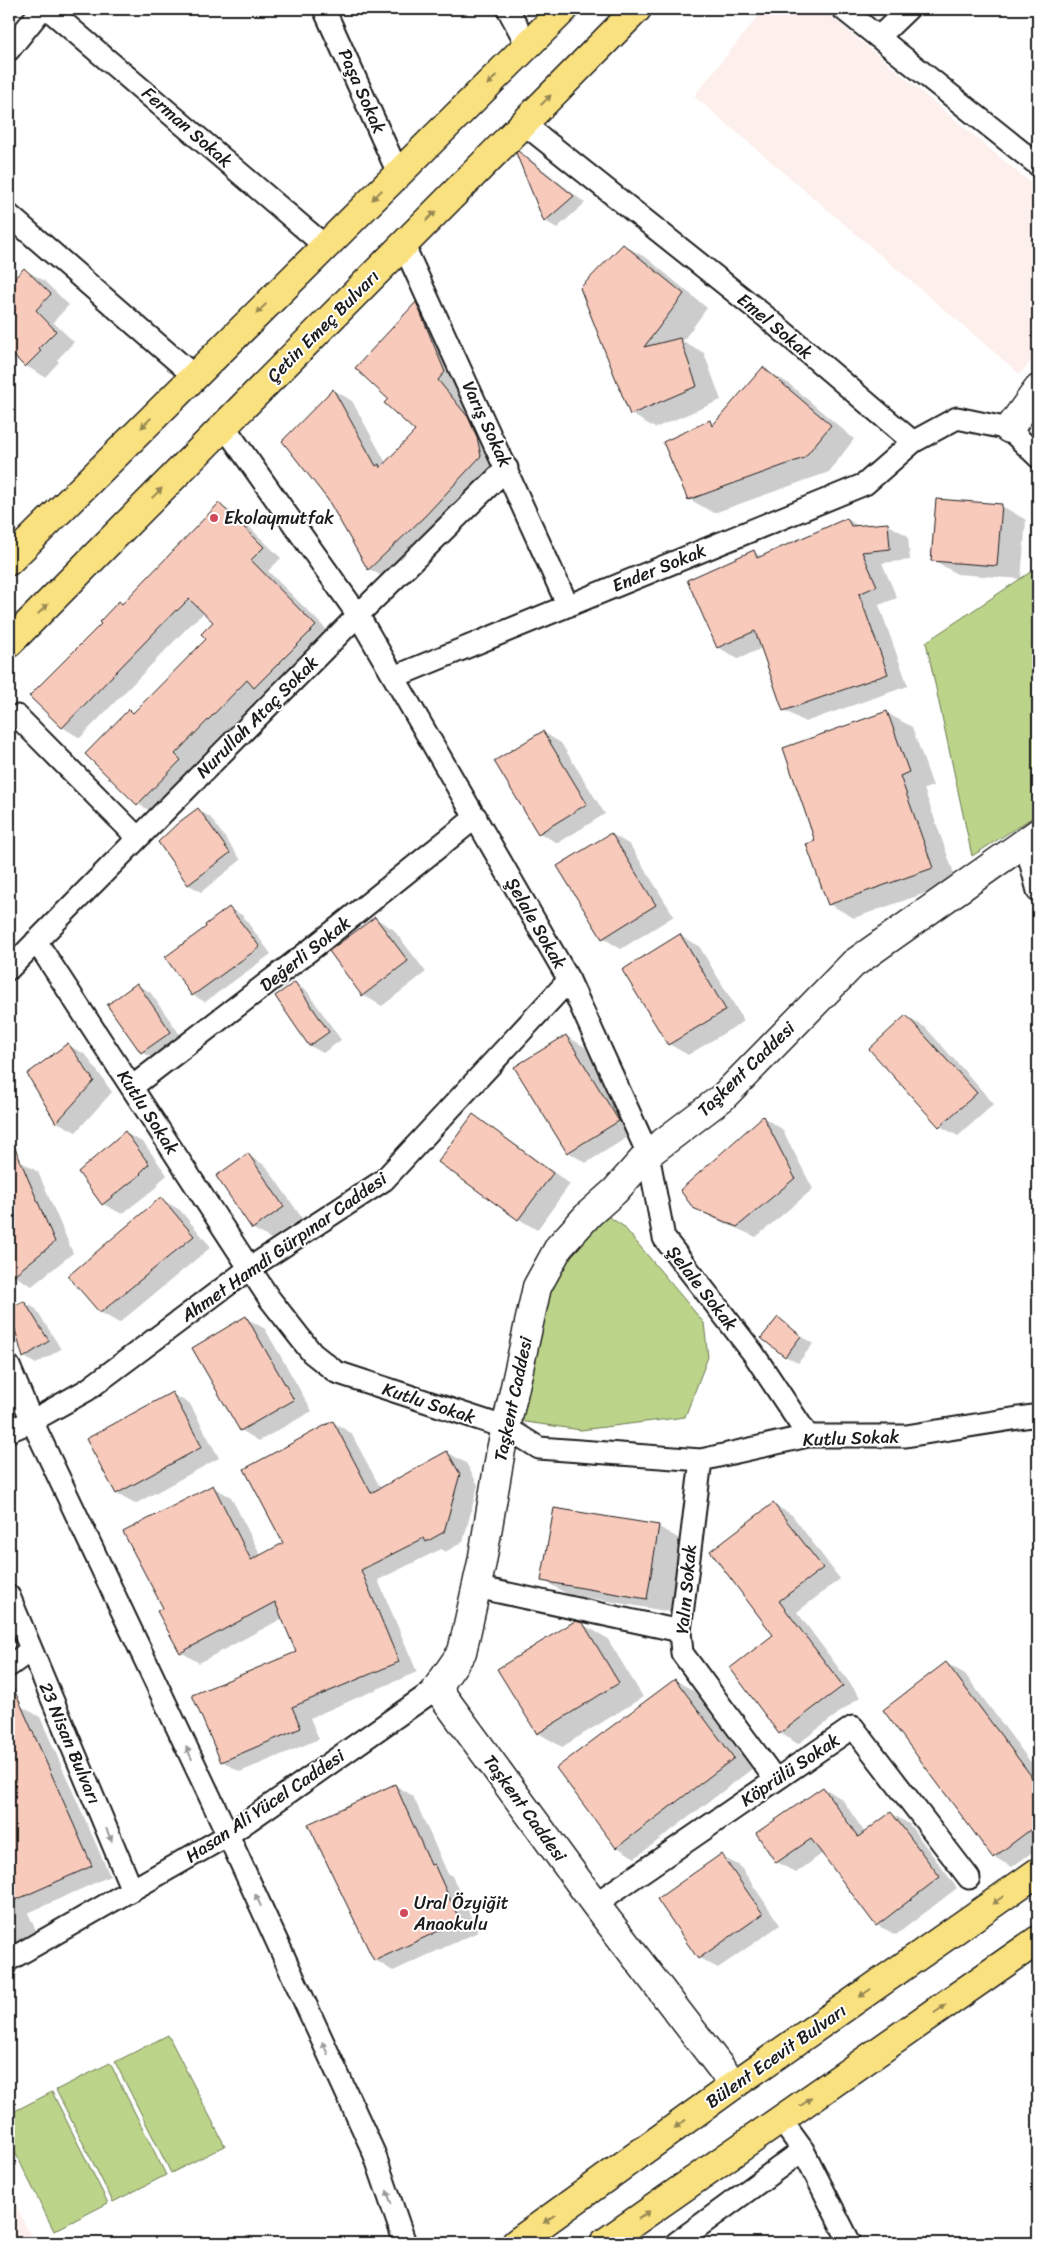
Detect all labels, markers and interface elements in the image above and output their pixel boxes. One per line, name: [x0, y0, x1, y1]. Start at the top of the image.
street label: Paşa Sokak: [329, 43, 395, 139]
one-way arrow: [486, 74, 498, 86]
street label: Ferman Sokak: [134, 78, 240, 176]
one-way arrow: [540, 94, 552, 106]
one-way arrow: [371, 189, 383, 201]
one-way arrow: [425, 210, 437, 222]
street label: Çetin Emeç Bulvarı: [259, 262, 387, 390]
street label: Emel Sokak: [730, 284, 821, 368]
one-way arrow: [255, 303, 267, 315]
street label: Varış Sokak: [453, 375, 521, 473]
one-way arrow: [140, 417, 152, 429]
one-way arrow: [151, 487, 163, 499]
place label: Ekolaymutfak: [224, 502, 334, 534]
marker: Ekolaymutfak: [208, 512, 220, 524]
street label: Ender Sokak: [607, 534, 711, 601]
one-way arrow: [37, 603, 49, 615]
street label: Nurullah Ataç Sokak: [188, 648, 326, 786]
street label: Şelale Sokak: [497, 871, 576, 975]
street label: Değerli Sokak: [252, 908, 358, 1000]
street label: Taşkent Caddesi: [689, 1013, 804, 1125]
street label: Kutlu Sokak: [108, 1063, 188, 1161]
street label: Ahmet Hamdi Gürpınar Caddesi: [173, 1163, 395, 1331]
street label: Şelale Sokak: [658, 1238, 746, 1338]
street label: Taşkent Caddesi: [484, 1333, 542, 1464]
street label: Kutlu Sokak: [378, 1373, 480, 1433]
street label: Kutlu Sokak: [802, 1420, 900, 1456]
street label: Yalın Sokak: [666, 1543, 706, 1635]
street label: 23 Nisan Bulvarı: [30, 1677, 110, 1809]
street label: Köprülü Sokak: [734, 1724, 847, 1815]
street label: Hasan Ali Yücel Caddesi: [179, 1740, 352, 1872]
one-way arrow: [185, 1746, 193, 1760]
street label: Taşkent Caddesi: [475, 1747, 576, 1870]
one-way arrow: [105, 1828, 113, 1842]
place label: Ural Özyiğit Anaokulu: [413, 1887, 509, 1940]
one-way arrow: [254, 1893, 262, 1907]
one-way arrow: [991, 1895, 1005, 1905]
marker: Ural Özyiğit Anaokulu: [398, 1907, 410, 1919]
one-way arrow: [858, 1988, 872, 1998]
street label: Bülent Ecevit Bulvarı: [699, 1995, 853, 2117]
one-way arrow: [933, 2004, 946, 2014]
one-way arrow: [321, 2041, 329, 2055]
one-way arrow: [799, 2097, 813, 2107]
one-way arrow: [673, 2119, 687, 2129]
one-way arrow: [385, 2189, 393, 2204]
one-way arrow: [638, 2210, 651, 2220]
one-way arrow: [542, 2214, 556, 2224]

